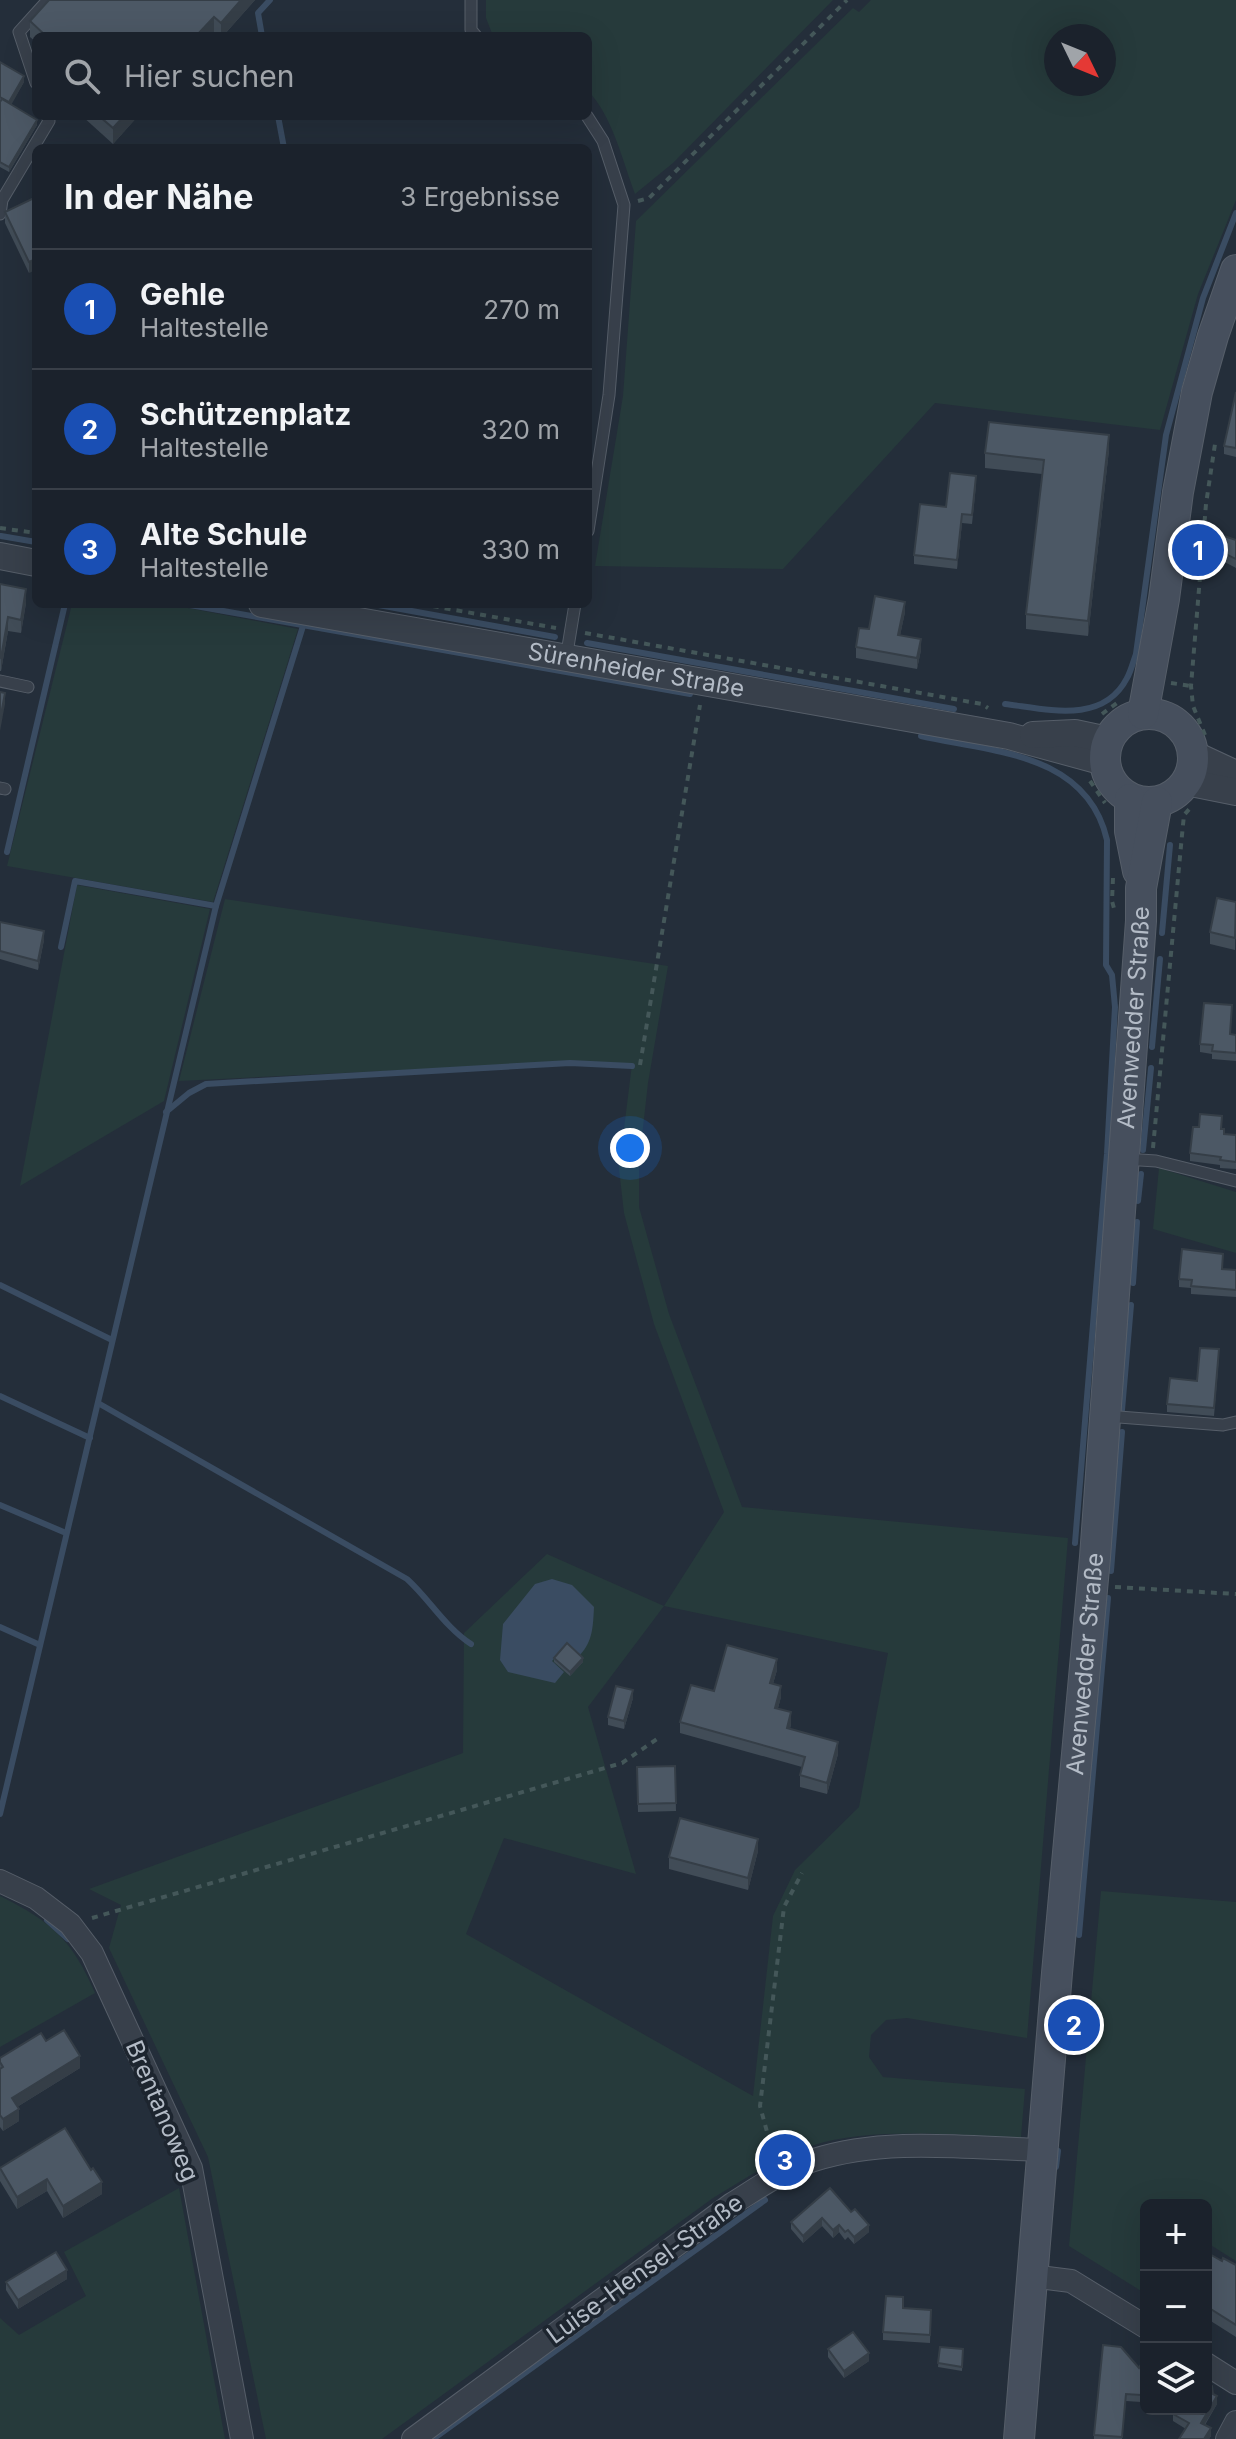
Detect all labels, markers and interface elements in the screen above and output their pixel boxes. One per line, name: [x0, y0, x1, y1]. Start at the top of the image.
north arrow: [1044, 24, 1116, 96]
search box: [32, 32, 592, 120]
icon: search: [60, 54, 104, 98]
text: Hier suchen: [124, 58, 294, 94]
text: In der Nähe: [64, 176, 253, 217]
text: 3 Ergebnisse: [400, 181, 560, 212]
text: Gehle: [140, 276, 225, 312]
text: 1: [84, 294, 96, 325]
text: 270 m: [483, 294, 560, 325]
text: Haltestelle: [140, 312, 269, 343]
text: Schützenplatz: [140, 396, 351, 432]
text: 2: [82, 414, 98, 445]
text: 320 m: [482, 414, 560, 445]
text: Haltestelle: [140, 432, 269, 463]
text: Alte Schule: [140, 516, 307, 552]
pin: 1: [1172, 520, 1224, 580]
text: 3: [82, 534, 98, 565]
text: 330 m: [481, 534, 560, 565]
text: Haltestelle: [140, 552, 269, 583]
street label: Sürenheider Straße: [526, 636, 747, 703]
street label: Avenwedder Straße: [1111, 906, 1155, 1130]
your location: [610, 1128, 650, 1168]
street label: Avenwedder Straße: [1060, 1551, 1109, 1776]
pin: 2: [1048, 1995, 1100, 2055]
street label: Brentanoweg: [120, 2036, 205, 2186]
pin: 3: [759, 2130, 811, 2190]
street label: Luise-Hensel-Straße: [541, 2188, 748, 2349]
map controls: [1140, 2199, 1212, 2415]
button: +: [1140, 2199, 1212, 2271]
button: −: [1140, 2271, 1212, 2343]
button: layers: [1140, 2343, 1212, 2415]

